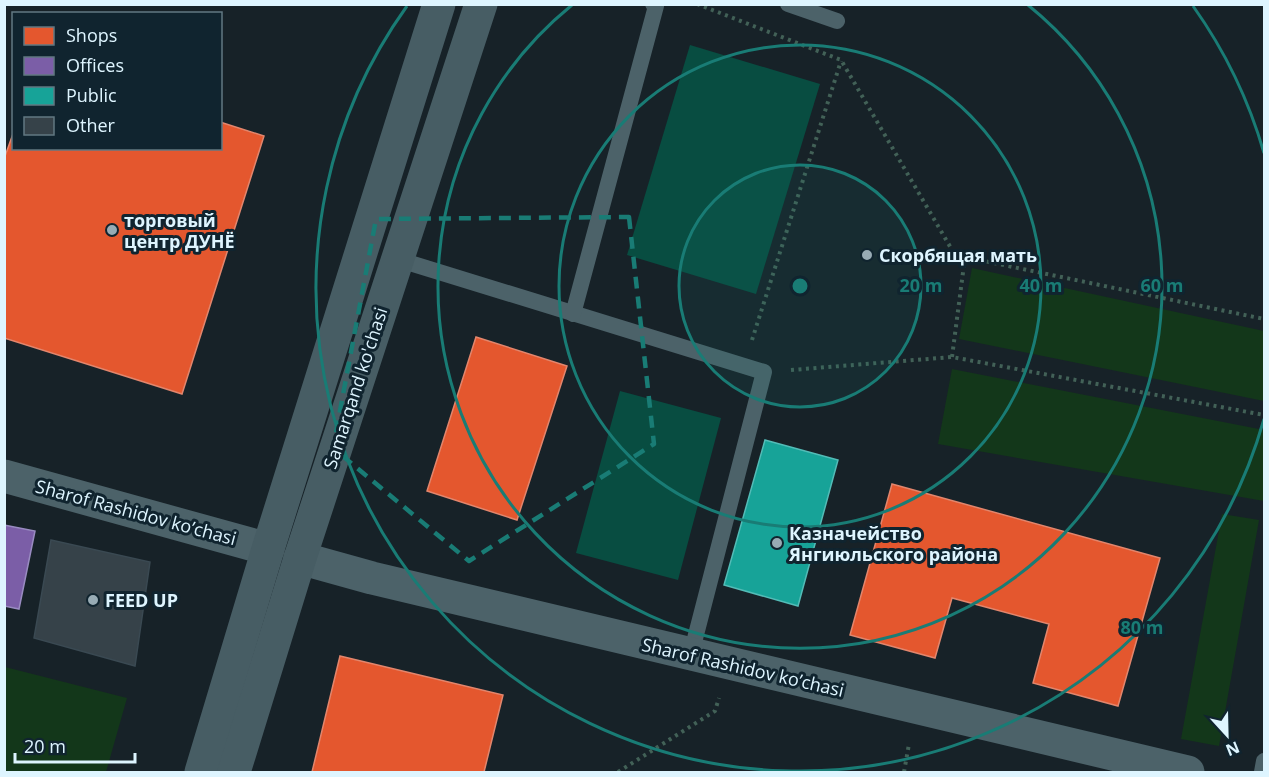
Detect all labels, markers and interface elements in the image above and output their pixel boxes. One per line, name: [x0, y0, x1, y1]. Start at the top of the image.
legend: [12, 12, 222, 150]
text: Shops: [66, 23, 117, 47]
text: Offices: [66, 53, 124, 77]
text: Public: [66, 83, 117, 107]
text: Other: [66, 113, 116, 137]
place label: торговый центр ДУНЁ: [124, 208, 235, 253]
marker: торговый центр ДУНЁ: [105, 223, 119, 237]
place label: Скорбящая мать: [879, 243, 1037, 267]
marker: Скорбящая мать: [860, 248, 874, 262]
text: 20 m: [900, 273, 942, 297]
text: 40 m: [1020, 273, 1062, 297]
text: 60 m: [1141, 273, 1183, 297]
centre of rings: [790, 276, 810, 296]
street label: Samarqand ko'chasi: [318, 304, 392, 472]
street label: Sharof Rashidov ko’chasi: [33, 474, 239, 550]
place label: Казначейство Янгиюльского района: [788, 521, 998, 566]
marker: Казначейство Янгиюльского района: [770, 536, 784, 550]
place label: FEED UP: [105, 588, 178, 612]
marker: FEED UP: [86, 593, 100, 607]
text: 80 m: [1121, 615, 1163, 639]
street label: Sharof Rashidov ko’chasi: [640, 632, 846, 702]
north arrow: [1197, 705, 1257, 765]
scale bar: [15, 726, 135, 764]
text: 20 m: [24, 734, 66, 758]
text: N: [1222, 736, 1243, 762]

